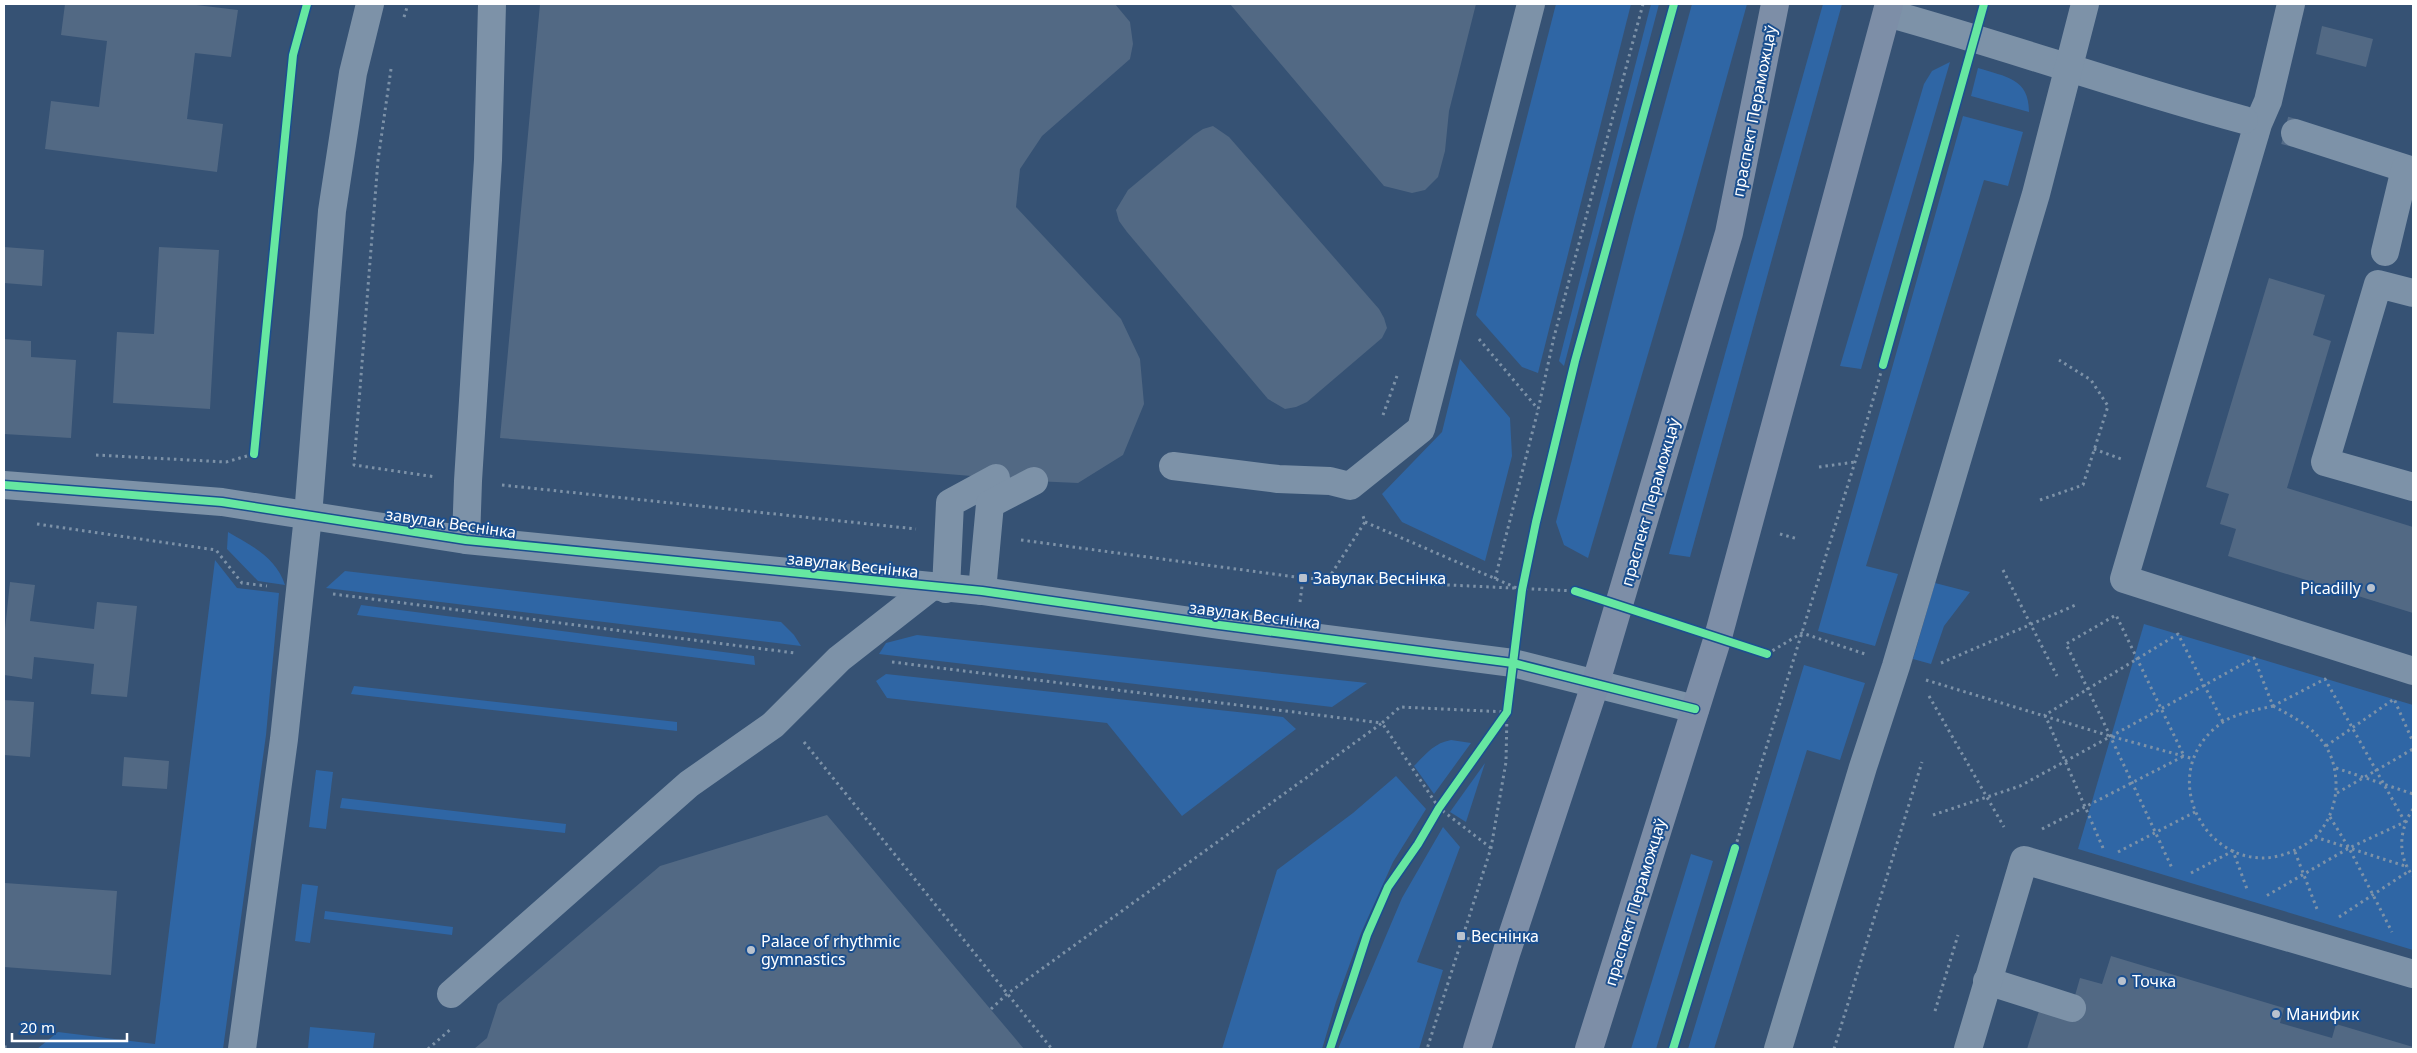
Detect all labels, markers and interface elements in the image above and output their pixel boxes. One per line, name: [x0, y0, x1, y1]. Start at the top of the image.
street label: праспект Пераможцаў: [1727, 23, 1782, 199]
street label: праспект Пераможцаў: [1615, 414, 1685, 589]
street label: завулак Веснінка: [384, 503, 518, 543]
street label: завулак Веснінка: [786, 547, 920, 583]
place label: Завулак Веснінка: [1313, 567, 1446, 589]
marker: Завулак Веснінка: [1297, 572, 1309, 584]
place label: Picadilly: [2300, 577, 2362, 599]
marker: Picadilly: [2365, 582, 2377, 594]
street label: завулак Веснінка: [1188, 596, 1322, 634]
street label: праспект Пераможцаў: [1599, 815, 1671, 989]
place label: Веснінка: [1471, 925, 1539, 947]
place label: Palace of rhythmic gymnastics: [761, 930, 900, 970]
marker: Веснінка: [1455, 930, 1467, 942]
marker: Palace of rhythmic gymnastics: [745, 944, 757, 956]
place label: Точка: [2132, 970, 2176, 992]
marker: Точка: [2116, 975, 2128, 987]
place label: Манифик: [2286, 1003, 2360, 1025]
marker: Манифик: [2270, 1008, 2282, 1020]
scale bar: [12, 1010, 128, 1042]
text: 20 m: [20, 1017, 55, 1037]

